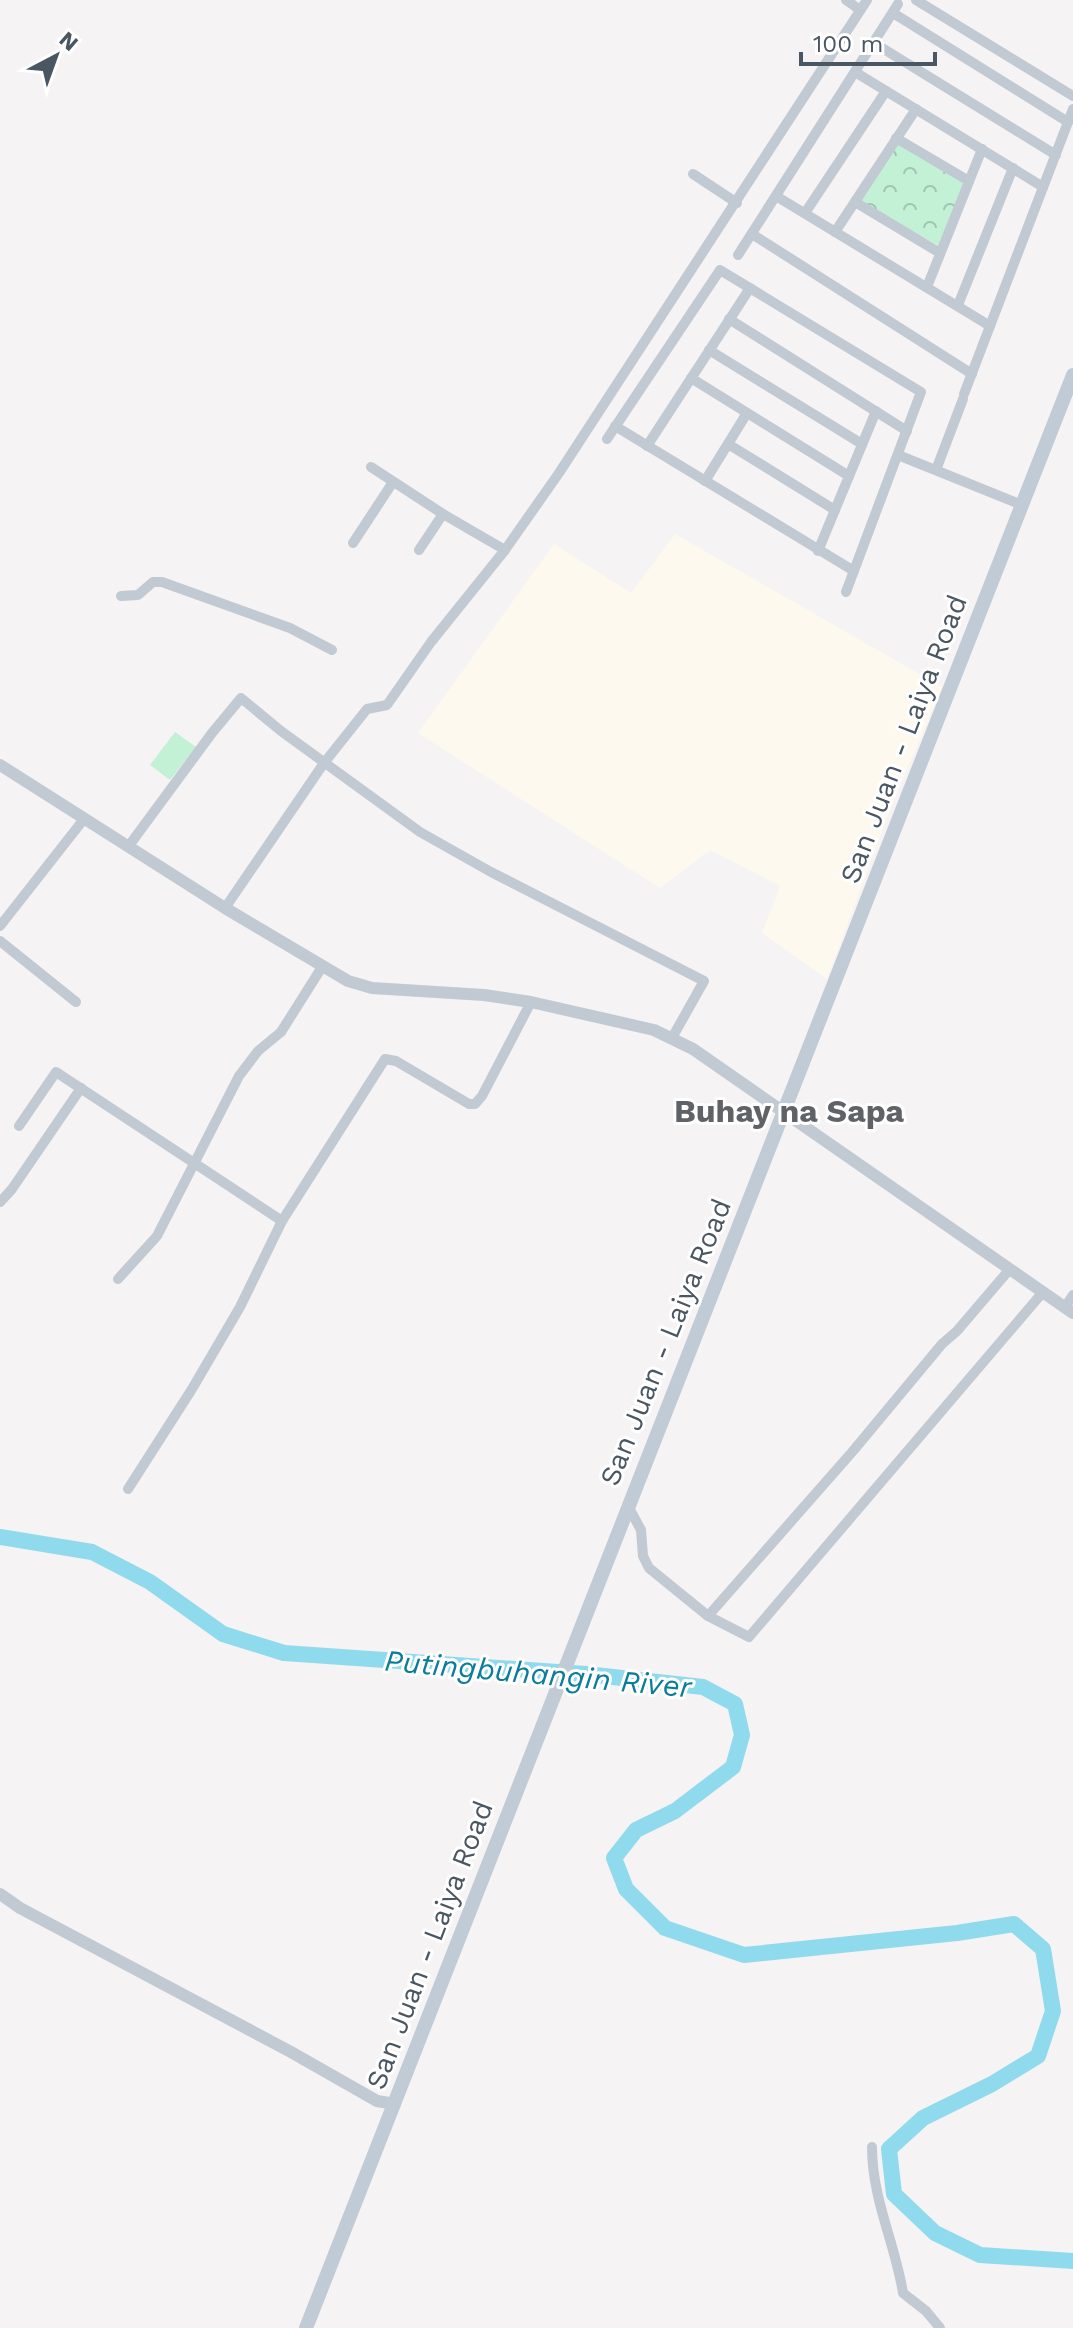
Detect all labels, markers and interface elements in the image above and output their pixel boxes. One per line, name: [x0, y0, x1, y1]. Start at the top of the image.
north arrow: [16, 16, 96, 96]
scale bar: [801, 16, 935, 66]
text: N: [54, 26, 83, 56]
text: 100 m: [813, 30, 883, 58]
street label: San Juan - Laiya Road: [833, 590, 974, 888]
district label: Buhay na Sapa: [674, 1092, 905, 1130]
street label: San Juan - Laiya Road: [593, 1194, 738, 1490]
water label: Putingbuhangin River: [383, 1643, 694, 1704]
street label: San Juan - Laiya Road: [359, 1796, 500, 2094]

